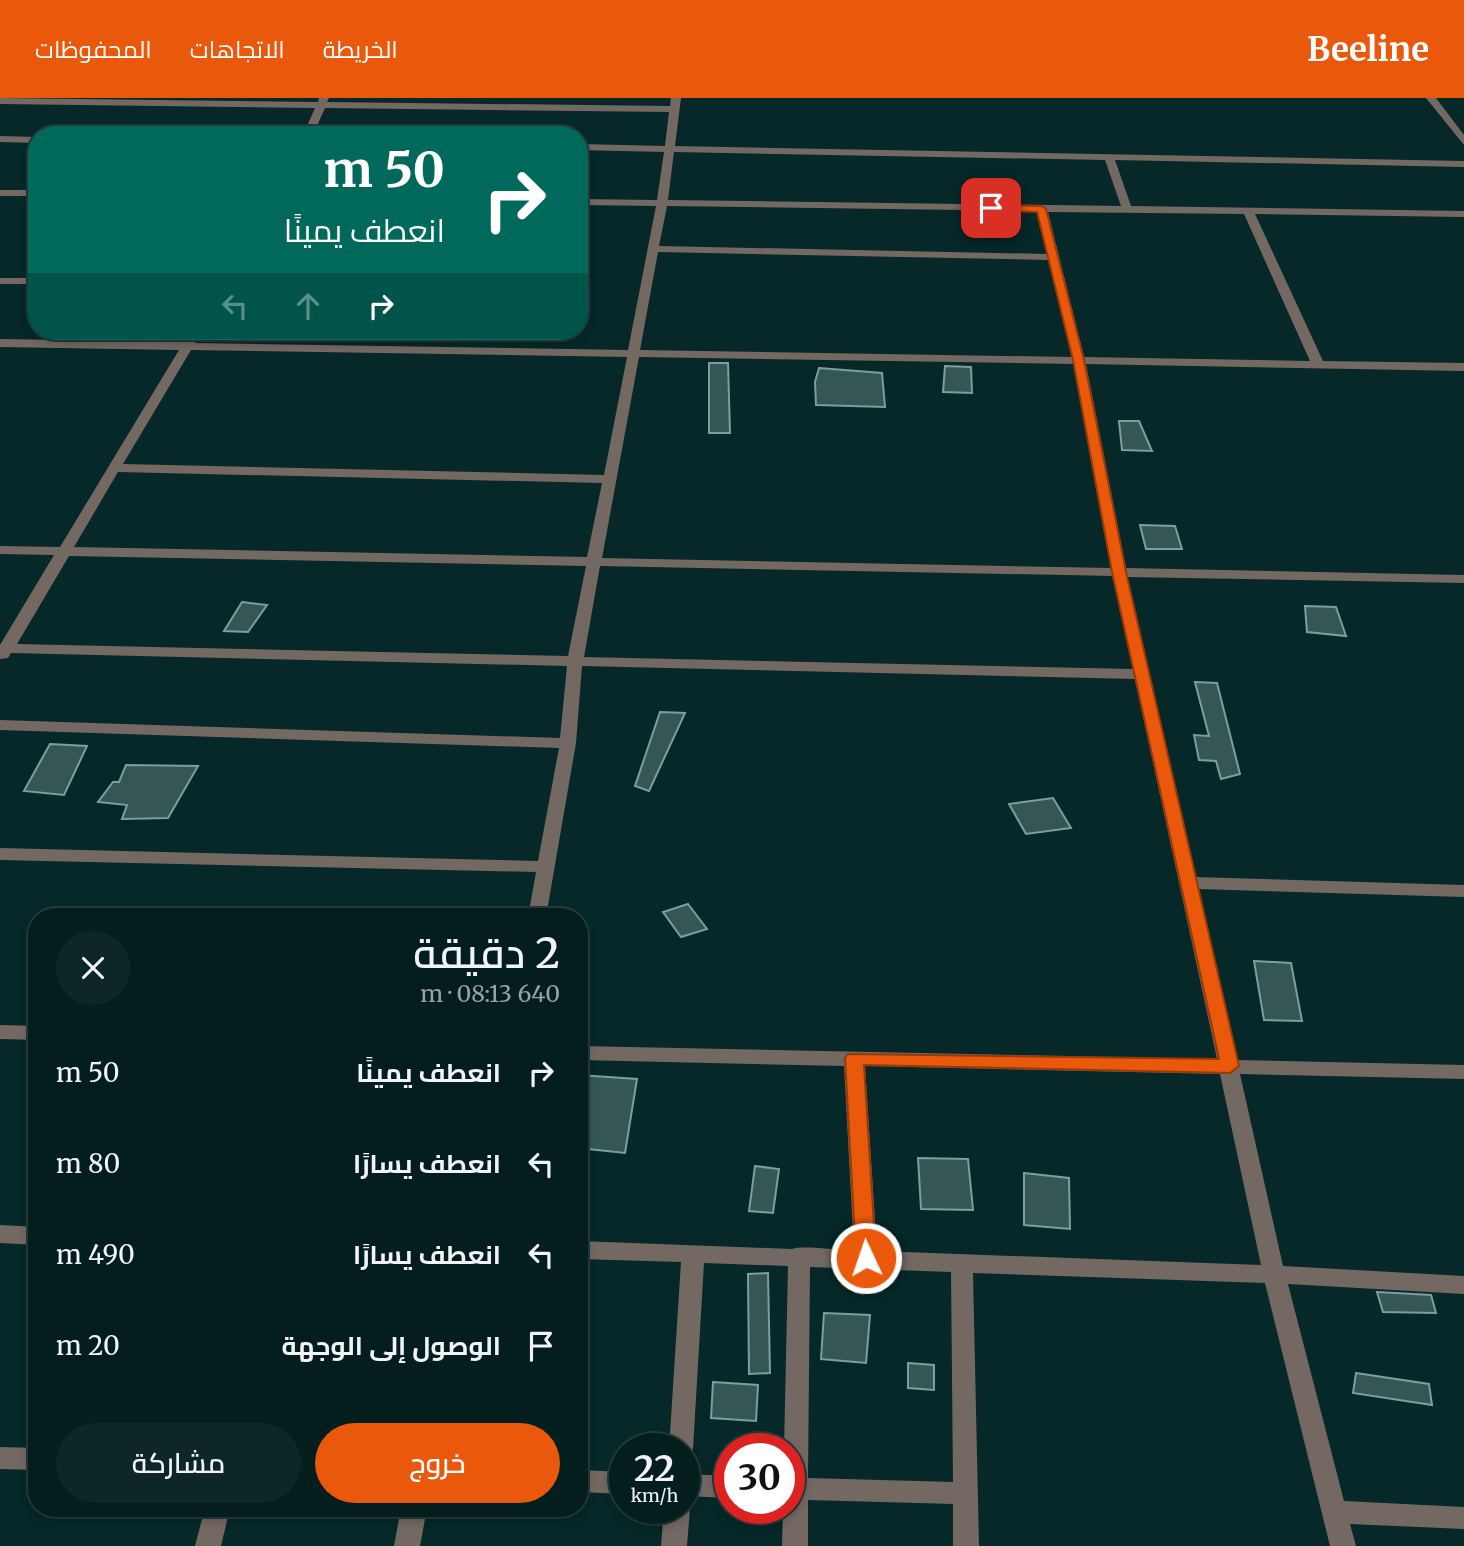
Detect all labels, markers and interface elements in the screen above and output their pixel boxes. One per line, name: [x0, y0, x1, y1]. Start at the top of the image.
text: Beeline: [1307, 29, 1429, 70]
text: المحفوظات: [35, 34, 152, 65]
text: الاتجاهات: [190, 34, 285, 65]
text: الخريطة: [323, 34, 398, 65]
text: 50 m: [324, 139, 445, 200]
icon: right: [469, 154, 560, 245]
pin: [961, 178, 1021, 238]
icon: arrive: [972, 189, 1010, 227]
text: انعطف يمينًا: [284, 211, 445, 251]
icon: left: [216, 287, 254, 325]
icon: ahead: [289, 287, 327, 325]
icon: right: [362, 287, 400, 325]
text: 2 دقيقة: [413, 927, 560, 979]
button: close: [56, 931, 130, 1005]
text: 640 m · 08:13: [420, 979, 560, 1008]
icon: right: [522, 1054, 560, 1092]
text: 50 m: [56, 1056, 120, 1089]
text: انعطف يمينًا: [356, 1056, 501, 1089]
icon: left: [522, 1145, 560, 1183]
text: 80 m: [56, 1147, 120, 1180]
text: انعطف يسارًا: [353, 1147, 501, 1180]
position arrow: [829, 1221, 903, 1295]
icon: left: [522, 1236, 560, 1274]
text: 490 m: [56, 1238, 135, 1271]
text: انعطف يسارًا: [353, 1238, 501, 1271]
icon: arrive: [522, 1327, 560, 1365]
text: 20 m: [56, 1329, 120, 1362]
text: الوصول إلى الوجهة: [282, 1329, 501, 1362]
button: مشاركة: [56, 1423, 301, 1503]
button: خروج: [315, 1423, 560, 1503]
speed limit sign: 30: [714, 1433, 805, 1524]
text: 22: [634, 1447, 675, 1491]
text: km/h: [631, 1484, 678, 1507]

